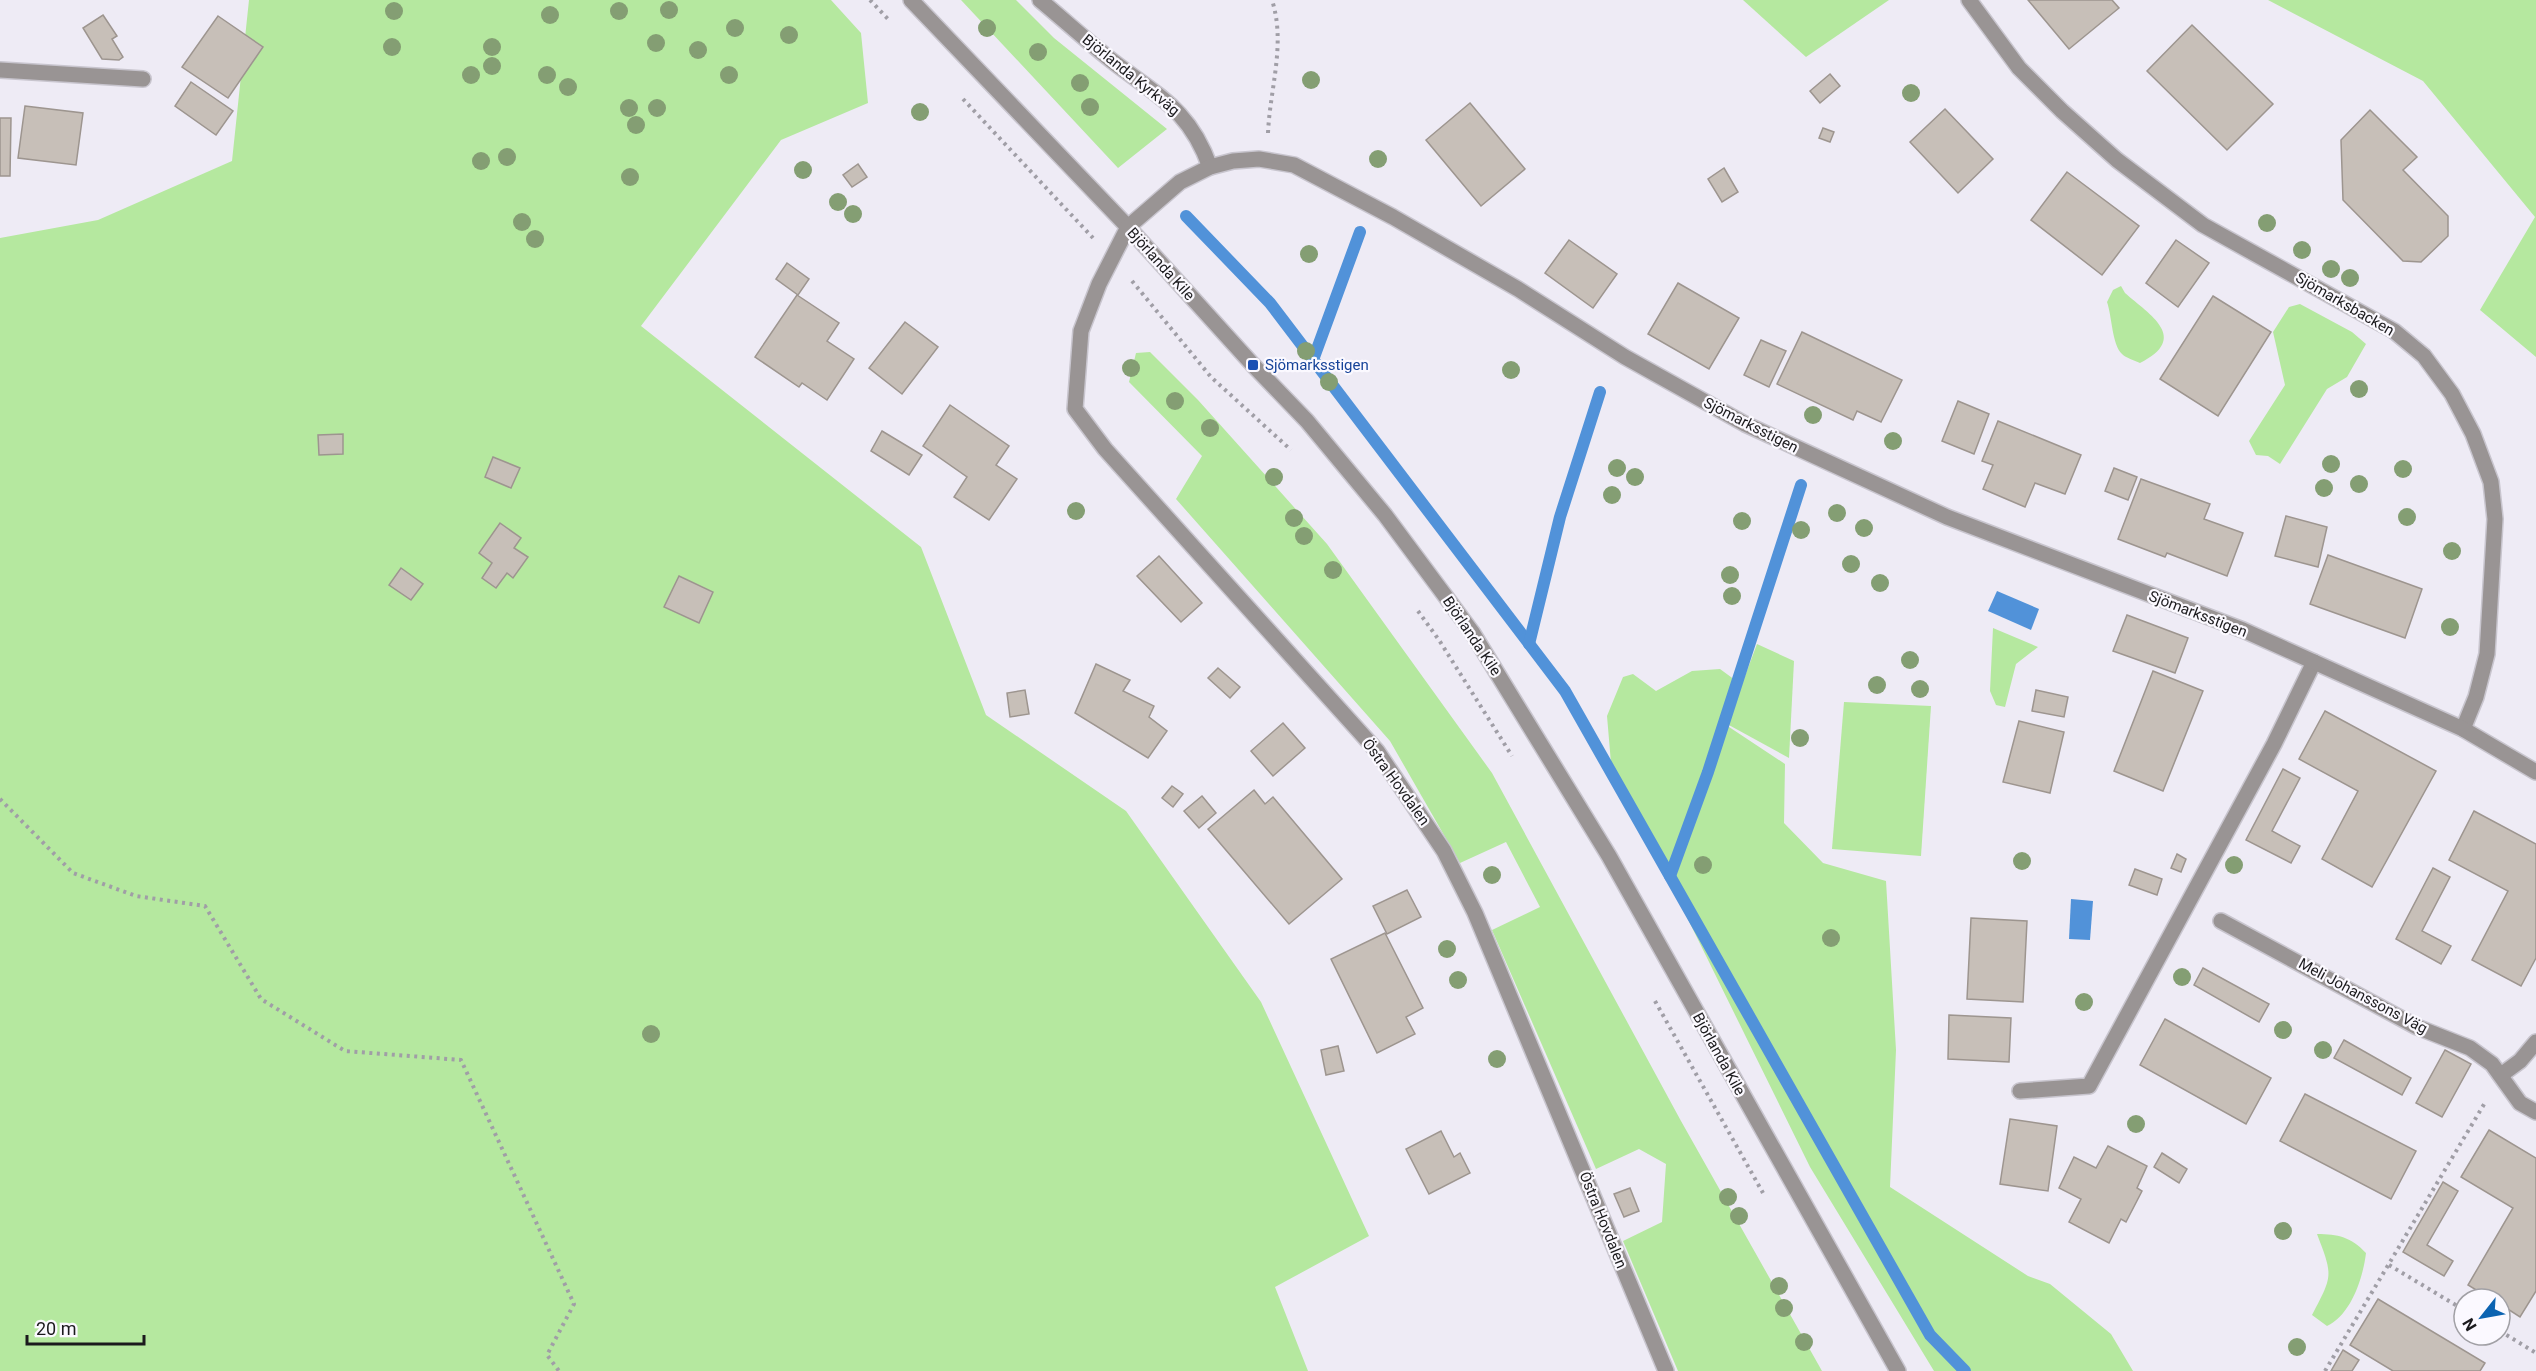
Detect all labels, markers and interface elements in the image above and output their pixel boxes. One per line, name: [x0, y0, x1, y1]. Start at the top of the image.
street label: Björlanda Kyrkväg: [1079, 30, 1183, 120]
street label: Björlanda Kile: [1124, 224, 1198, 304]
street label: Sjömarksbacken: [2292, 268, 2398, 340]
place label: Sjömarksstigen: [1265, 356, 1369, 374]
marker: Sjömarksstigen: [1246, 358, 1260, 372]
street label: Sjömarksstigen: [1701, 393, 1801, 457]
street label: Sjömarksstigen: [2146, 587, 2250, 641]
street label: Björlanda Kile: [1439, 593, 1505, 679]
street label: Östra Hovdalen: [1359, 735, 1433, 829]
street label: Meli Johanssons Väg: [2296, 954, 2430, 1038]
street label: Björlanda Kile: [1689, 1010, 1749, 1098]
street label: Östra Hovdalen: [1575, 1169, 1631, 1271]
north arrow: [2452, 1287, 2512, 1347]
scale bar: [27, 1308, 144, 1346]
text: N: [2459, 1315, 2481, 1334]
text: 20 m: [36, 1318, 76, 1339]

